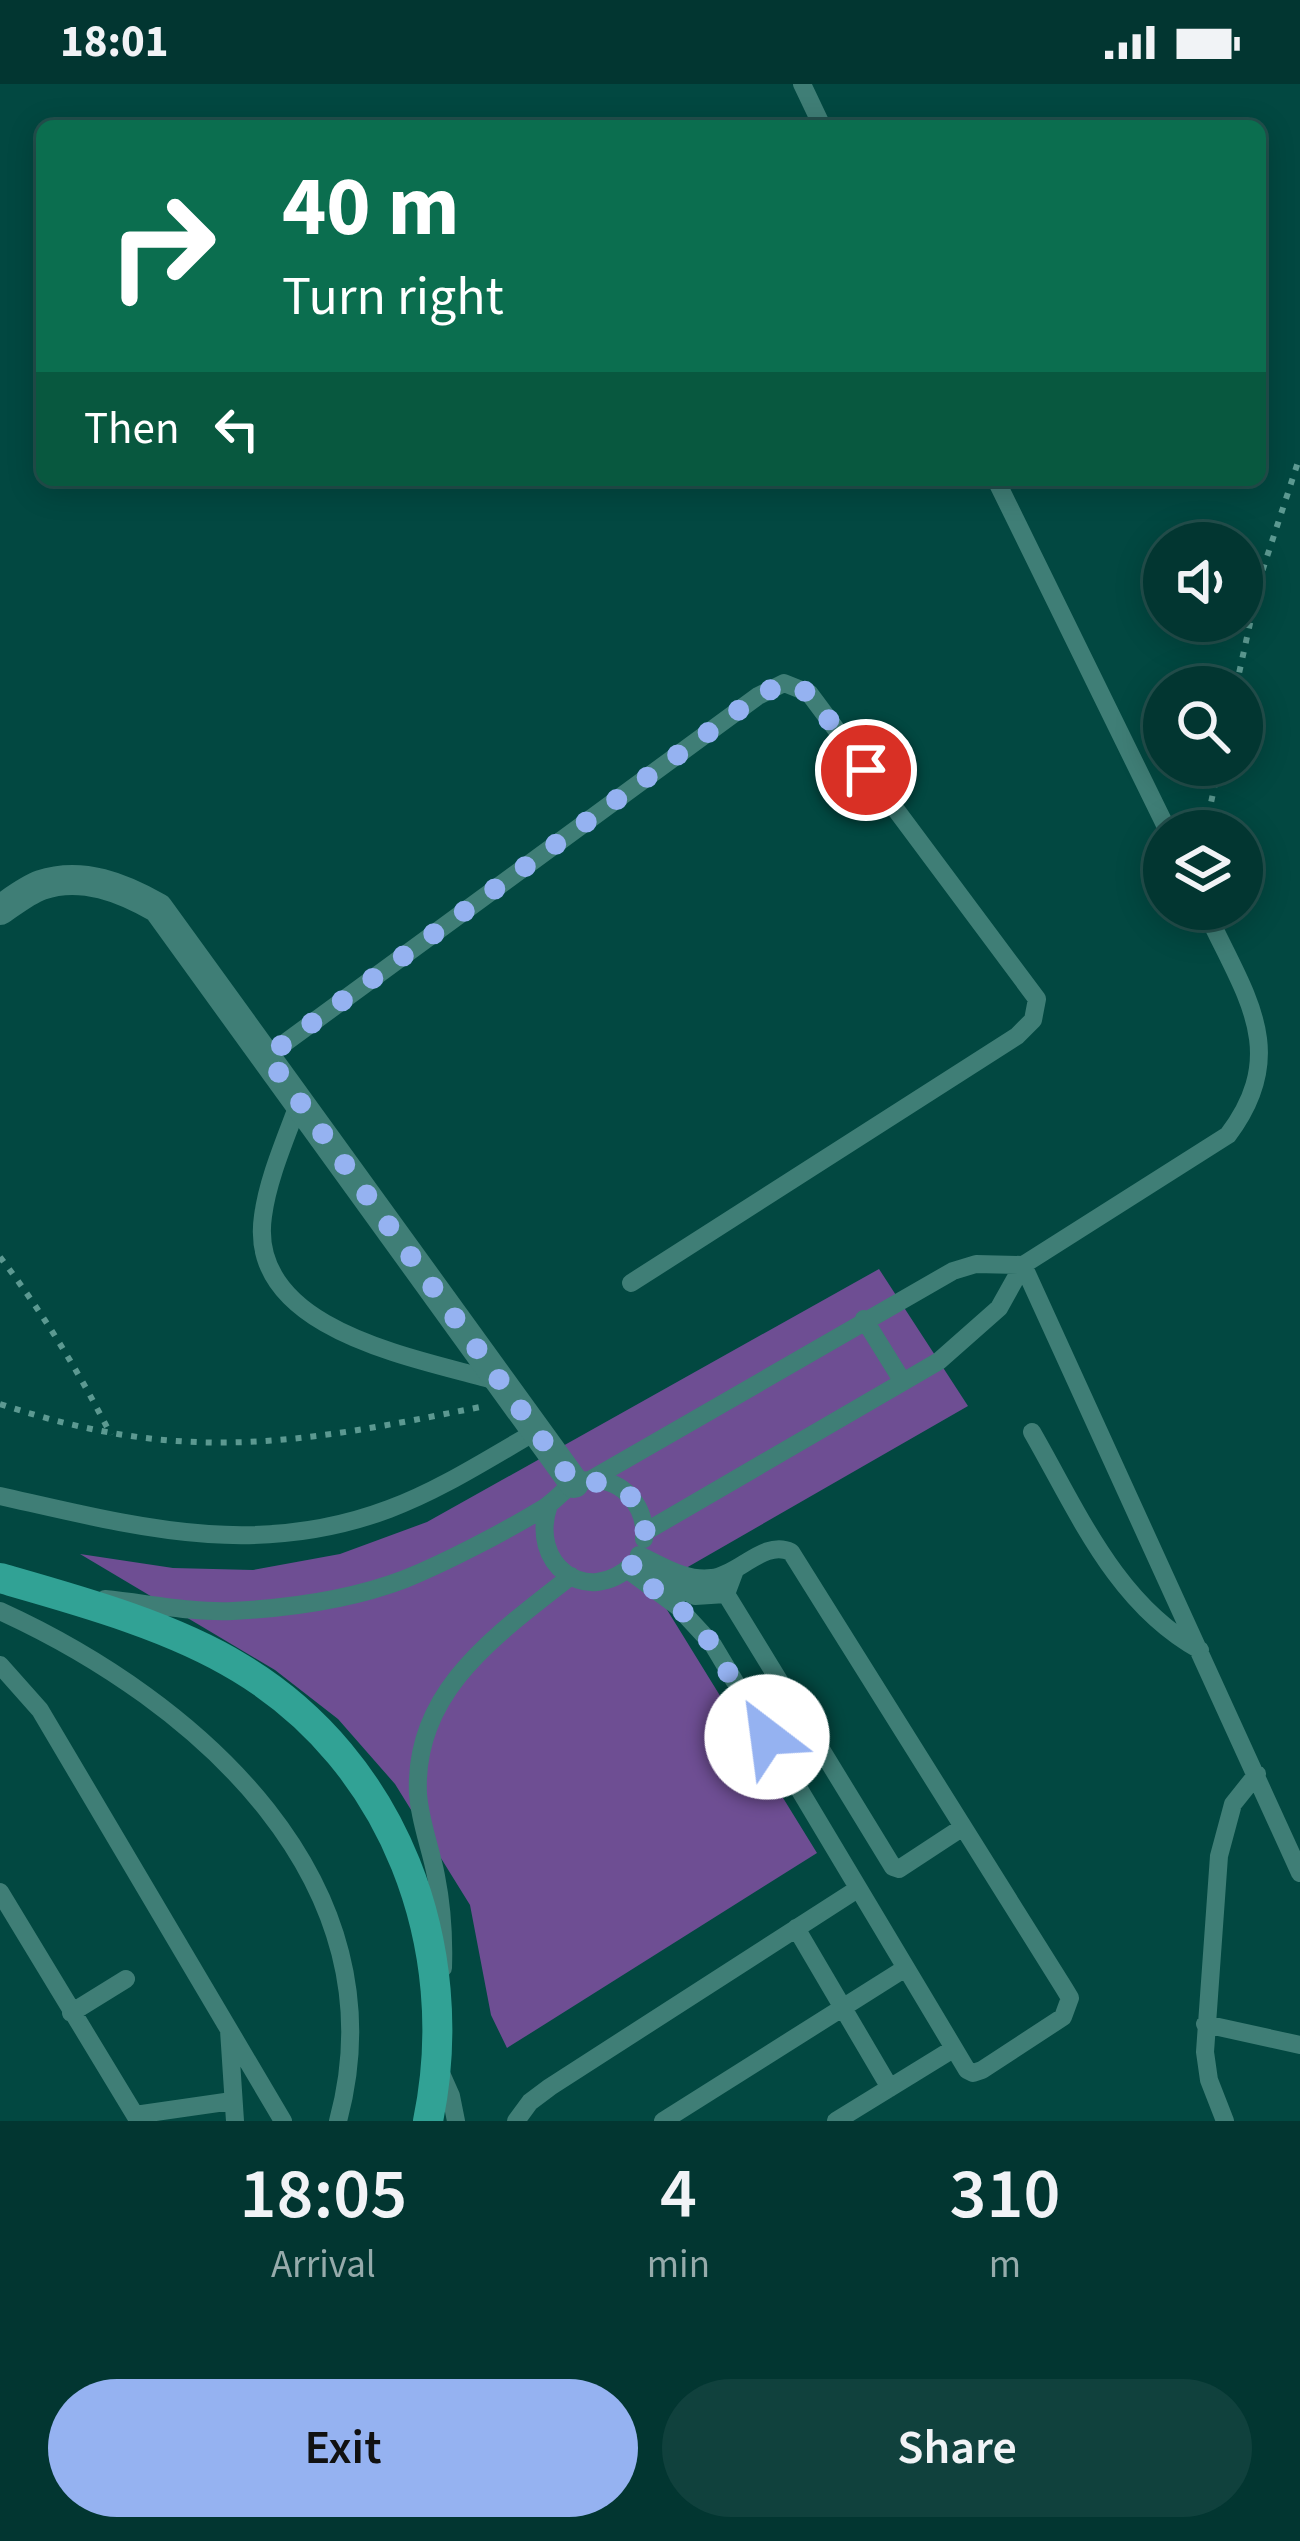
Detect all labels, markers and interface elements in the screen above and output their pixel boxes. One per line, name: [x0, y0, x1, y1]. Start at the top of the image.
text: 18:01: [60, 10, 169, 74]
text: 40 m: [282, 148, 460, 268]
icon: right: [84, 168, 240, 324]
text: Turn right: [282, 259, 504, 336]
icon: left: [204, 396, 270, 462]
text: Then: [84, 397, 180, 461]
map controls: [1143, 522, 1263, 930]
button: sound: [1143, 522, 1263, 642]
button: search: [1143, 666, 1263, 786]
pin: [815, 719, 917, 821]
icon: arrive: [833, 737, 899, 803]
button: layers: [1143, 810, 1263, 930]
position arrow: [704, 1674, 830, 1800]
text: 18:05: [240, 2143, 407, 2246]
text: 4: [660, 2143, 697, 2246]
text: 310: [950, 2143, 1060, 2246]
text: Arrival: [271, 2237, 376, 2293]
text: min: [647, 2237, 710, 2293]
text: m: [989, 2237, 1021, 2293]
button: Exit: [48, 2379, 638, 2517]
button: Share: [662, 2379, 1252, 2517]

